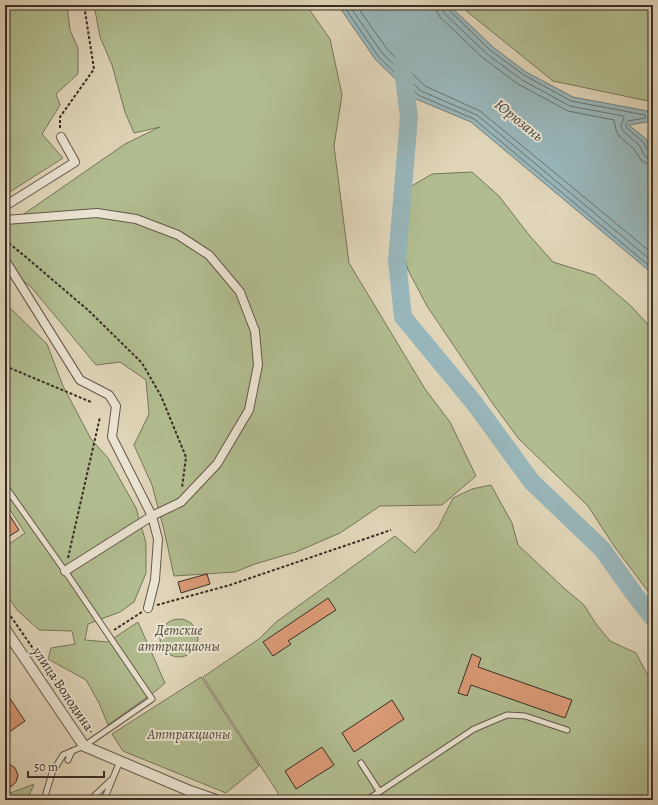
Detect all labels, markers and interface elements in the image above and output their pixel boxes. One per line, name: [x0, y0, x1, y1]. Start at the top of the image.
water label: Юрюзань: [490, 94, 548, 146]
park label: Детские аттракционы: [138, 621, 220, 656]
street label: улица Володина: [27, 642, 98, 735]
park label: Аттракционы: [147, 725, 231, 744]
scale bar: [28, 753, 104, 779]
text: 50 m: [34, 759, 58, 775]

